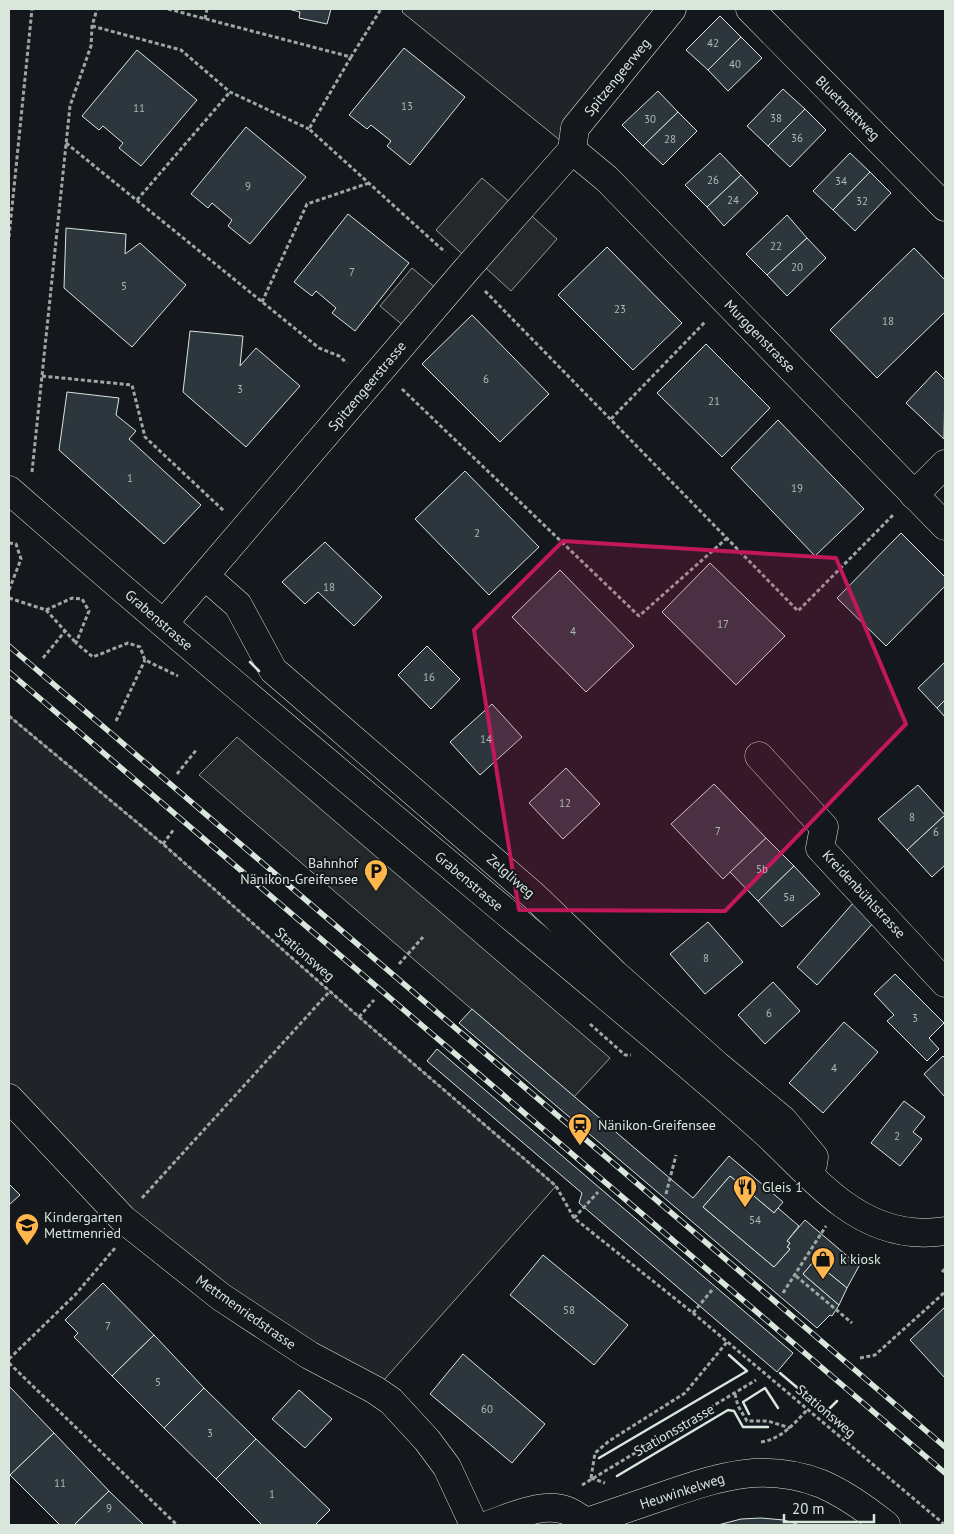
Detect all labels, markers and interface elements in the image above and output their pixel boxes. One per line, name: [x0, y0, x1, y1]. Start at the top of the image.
street label: Spitzengeerweg: [580, 34, 654, 120]
house number: 42: [707, 36, 719, 50]
house number: 40: [729, 57, 741, 71]
street label: Bluetmattweg: [812, 72, 884, 144]
house number: 13: [401, 99, 413, 113]
house number: 11: [133, 101, 145, 115]
house number: 38: [770, 111, 782, 125]
house number: 30: [644, 112, 656, 126]
house number: 36: [791, 131, 803, 145]
house number: 28: [664, 132, 676, 146]
house number: 26: [707, 173, 719, 187]
house number: 34: [835, 174, 847, 188]
house number: 9: [245, 179, 251, 193]
house number: 24: [727, 193, 739, 207]
house number: 32: [856, 194, 868, 208]
house number: 22: [770, 239, 782, 253]
house number: 20: [791, 260, 803, 274]
house number: 7: [349, 265, 355, 279]
house number: 5: [121, 279, 127, 293]
street label: Murggenstrasse: [721, 296, 799, 376]
house number: 23: [614, 302, 626, 316]
house number: 18: [882, 314, 894, 328]
street label: Spitzengeerstrasse: [324, 337, 410, 435]
house number: 6: [483, 372, 489, 386]
house number: 3: [237, 382, 243, 396]
house number: 21: [708, 394, 720, 408]
house number: 1: [127, 471, 133, 485]
house number: 19: [791, 481, 803, 495]
house number: 2: [474, 526, 480, 540]
house number: 18: [323, 580, 335, 594]
street label: Grabenstrasse: [121, 586, 197, 654]
house number: 17: [717, 617, 729, 631]
house number: 4: [570, 624, 576, 638]
house number: 16: [423, 670, 435, 684]
house number: 14: [480, 732, 492, 746]
house number: 12: [559, 796, 571, 810]
house number: 8: [909, 810, 915, 824]
house number: 7: [715, 824, 721, 838]
house number: 6: [933, 825, 939, 839]
street label: Kreidenbühlstrasse: [818, 846, 910, 942]
street label: Grabenstrasse: [431, 847, 507, 915]
street label: Zelgliweg: [483, 850, 539, 902]
place label: Bahnhof Nänikon-Greifensee: [240, 854, 359, 888]
parking icon: Bahnhof Nänikon-Greifensee: [363, 858, 389, 892]
house number: 5b: [756, 862, 768, 876]
house number: 5a: [783, 890, 795, 904]
street label: Stationsweg: [271, 923, 339, 985]
house number: 8: [703, 951, 709, 965]
house number: 6: [766, 1006, 772, 1020]
house number: 3: [912, 1011, 918, 1025]
house number: 4: [831, 1061, 837, 1075]
station icon: Nänikon-Greifensee: [567, 1112, 593, 1146]
place label: Nänikon-Greifensee: [598, 1116, 716, 1134]
house number: 2: [894, 1129, 900, 1143]
restaurant icon: Gleis 1: [732, 1174, 758, 1208]
place label: Gleis 1: [762, 1178, 803, 1196]
place label: Kindergarten Mettmenried: [44, 1208, 122, 1242]
school or university icon: Kindergarten Mettmenried: [14, 1212, 40, 1246]
house number: 54: [749, 1213, 761, 1227]
shop icon: k kiosk: [810, 1246, 836, 1280]
place label: k kiosk: [840, 1250, 881, 1268]
street label: Mettmenriedstrasse: [192, 1271, 300, 1353]
house number: 58: [563, 1303, 575, 1317]
house number: 7: [105, 1319, 111, 1333]
house number: 5: [155, 1375, 161, 1389]
street label: Stationsweg: [792, 1381, 860, 1441]
street label: Stationsstrasse: [631, 1400, 717, 1460]
house number: 60: [481, 1402, 493, 1416]
house number: 3: [207, 1426, 213, 1440]
street label: Heuwinkelweg: [637, 1469, 727, 1513]
house number: 11: [54, 1476, 66, 1490]
house number: 1: [269, 1487, 275, 1501]
scale bar: [784, 1492, 874, 1524]
text: 20 m: [792, 1499, 825, 1518]
house number: 9: [106, 1501, 112, 1515]

